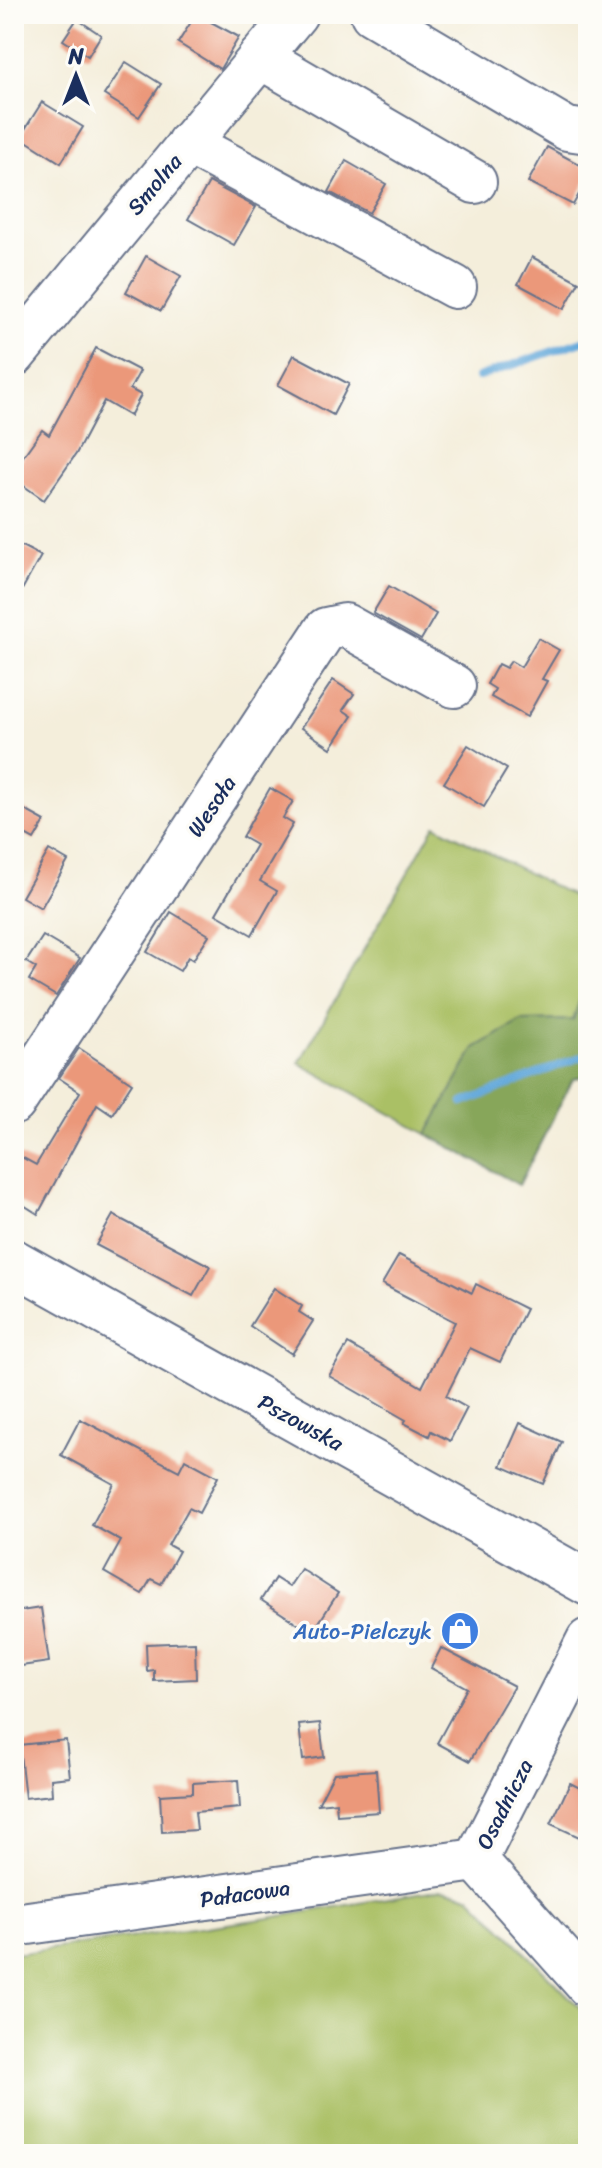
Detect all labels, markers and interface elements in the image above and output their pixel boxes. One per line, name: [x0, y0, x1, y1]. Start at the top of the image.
north arrow: [36, 36, 116, 116]
text: N: [67, 37, 84, 76]
street label: Smolna: [117, 144, 193, 224]
street label: Wesoła: [176, 767, 247, 845]
street label: Pszowska: [251, 1383, 352, 1463]
shop icon: Auto-Pielczyk: [439, 1610, 481, 1652]
place label: Auto-Pielczyk: [292, 1612, 432, 1651]
street label: Osadnicza: [465, 1752, 544, 1857]
street label: Pałacowa: [197, 1868, 293, 1919]

